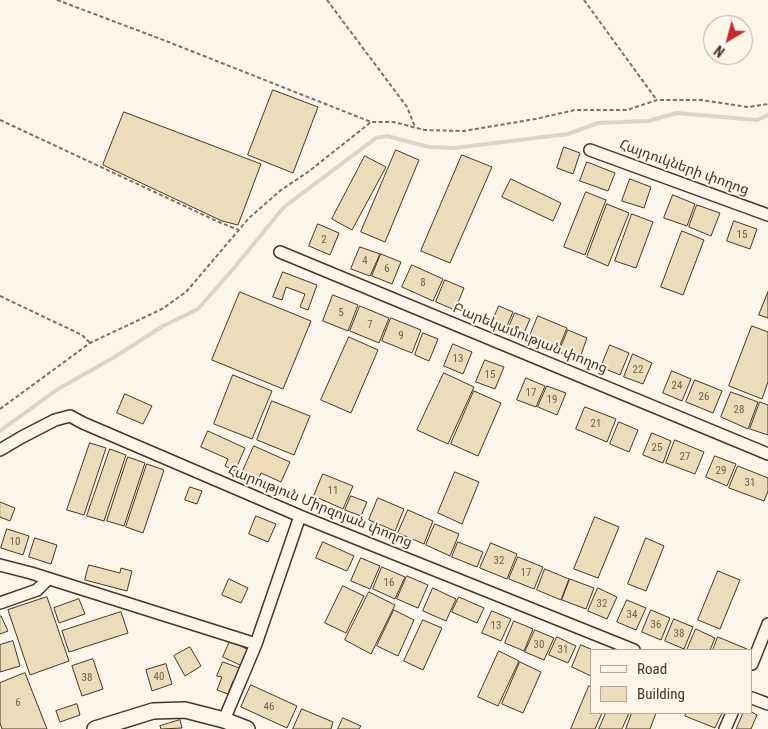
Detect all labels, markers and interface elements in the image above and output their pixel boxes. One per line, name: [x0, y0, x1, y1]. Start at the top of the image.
north arrow: [703, 15, 753, 65]
text: N: [711, 42, 728, 60]
street label: Հայդուկների փողոց: [617, 137, 751, 199]
house number: 15: [737, 228, 747, 242]
house number: 2: [321, 233, 327, 247]
house number: 4: [362, 254, 368, 268]
house number: 6: [384, 262, 390, 276]
house number: 8: [420, 276, 426, 290]
street label: Բարեկամության փողոց: [450, 300, 610, 378]
house number: 5: [338, 306, 344, 320]
house number: 7: [367, 318, 373, 332]
house number: 9: [398, 329, 404, 343]
house number: 13: [453, 352, 463, 366]
house number: 22: [633, 363, 643, 377]
house number: 15: [485, 368, 495, 382]
house number: 24: [672, 379, 682, 393]
house number: 17: [526, 386, 536, 400]
house number: 26: [699, 390, 709, 404]
house number: 19: [547, 393, 557, 407]
house number: 28: [734, 403, 744, 417]
house number: 21: [591, 417, 601, 431]
house number: 25: [652, 441, 662, 455]
house number: 27: [680, 450, 690, 464]
street label: Հարություն Միրզոյան փողոց: [225, 462, 415, 552]
house number: 29: [716, 464, 726, 478]
house number: 31: [745, 476, 755, 490]
house number: 11: [328, 484, 338, 498]
house number: 10: [10, 535, 20, 549]
house number: 32: [494, 554, 504, 568]
house number: 17: [521, 566, 531, 580]
house number: 16: [384, 576, 394, 590]
house number: 32: [597, 597, 607, 611]
house number: 34: [627, 608, 637, 622]
house number: 36: [651, 618, 661, 632]
house number: 13: [491, 619, 501, 633]
house number: 38: [674, 627, 684, 641]
house number: 30: [534, 638, 544, 652]
house number: 31: [558, 643, 568, 657]
legend: [590, 649, 753, 714]
text: Road: [637, 660, 667, 678]
house number: 40: [154, 670, 164, 684]
house number: 38: [82, 671, 92, 685]
text: Building: [637, 685, 685, 703]
house number: 6: [15, 696, 21, 710]
house number: 46: [264, 700, 274, 714]

